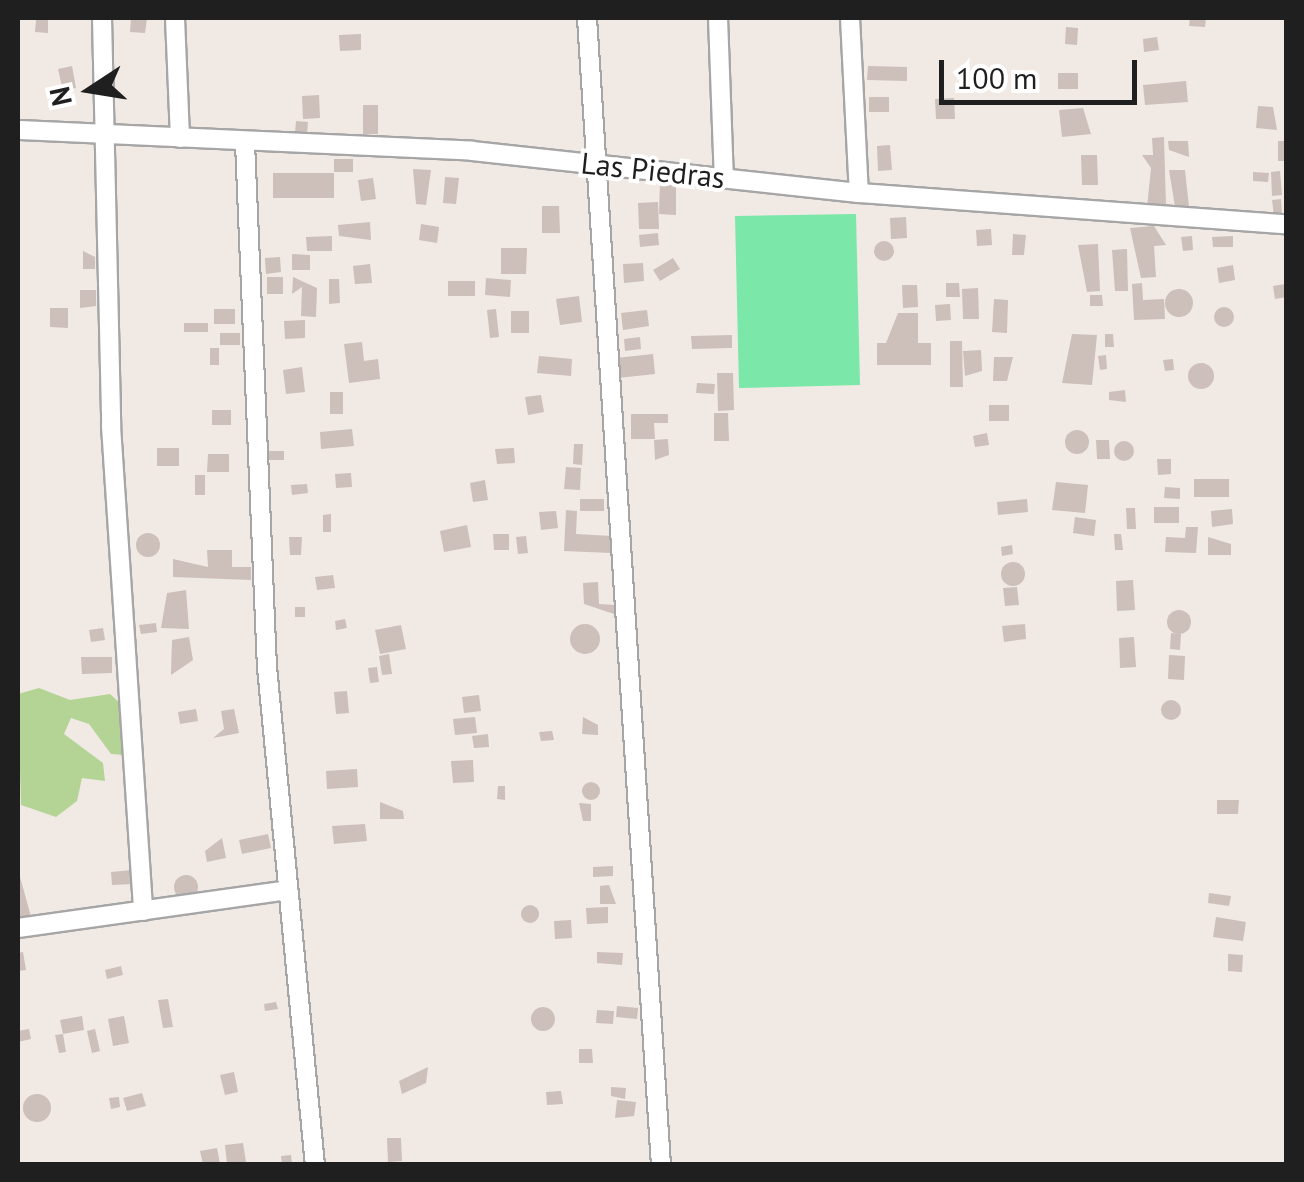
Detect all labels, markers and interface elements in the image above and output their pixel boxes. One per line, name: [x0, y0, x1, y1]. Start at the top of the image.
north arrow: [40, 40, 140, 140]
scale bar: [944, 40, 1142, 102]
text: 100 m: [956, 58, 1037, 97]
text: N: [40, 83, 80, 109]
street label: Las Piedras: [579, 145, 727, 195]

